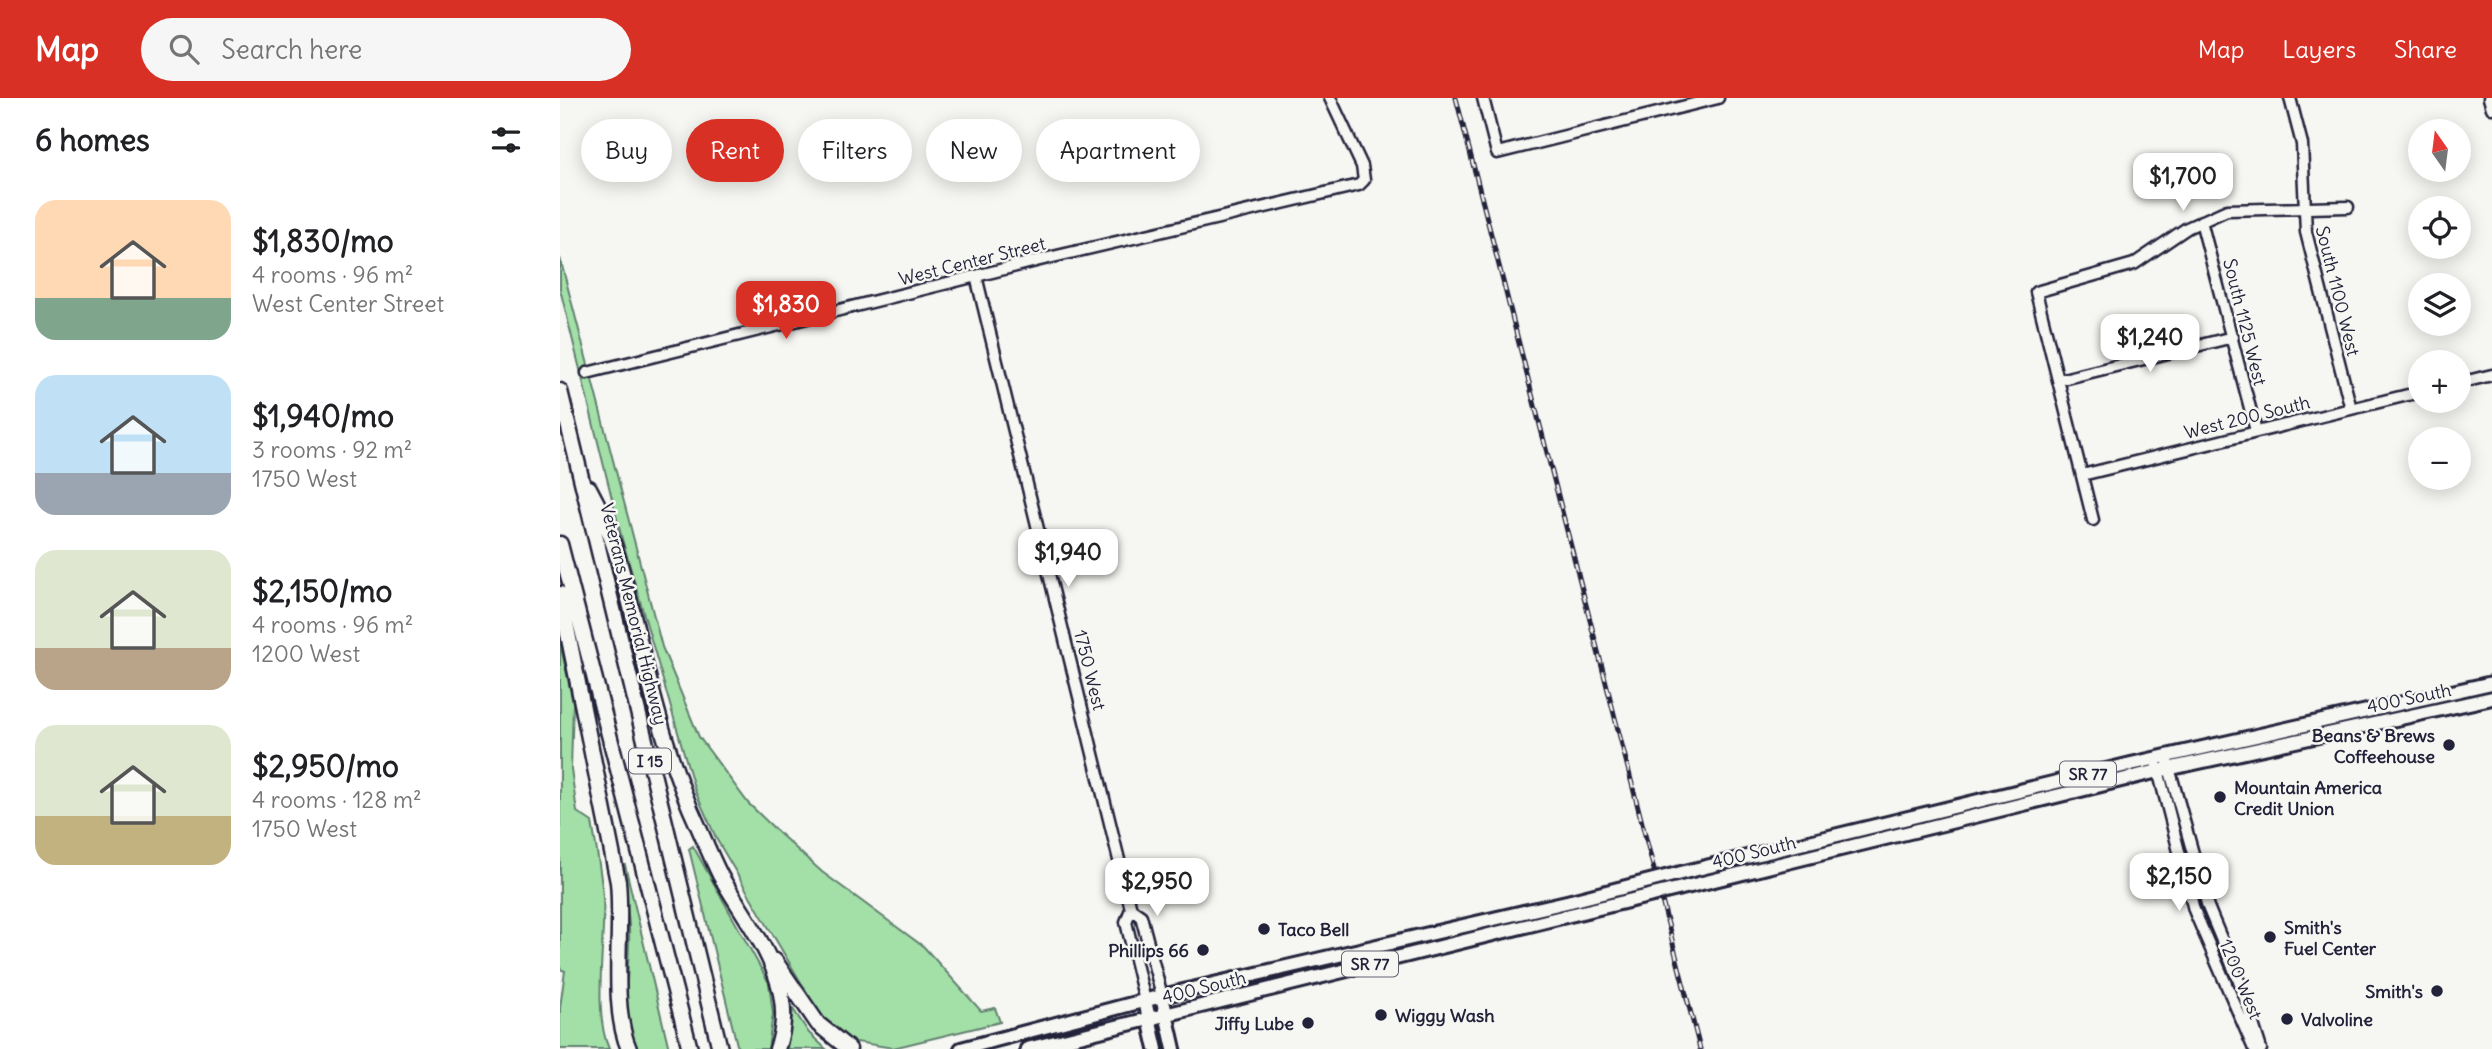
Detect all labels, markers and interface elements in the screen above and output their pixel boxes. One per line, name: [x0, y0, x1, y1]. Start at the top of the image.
search box: [141, 18, 631, 81]
text: Map: [35, 28, 99, 70]
icon: search: [165, 30, 203, 68]
text: Search here: [221, 33, 362, 66]
text: Map: [2198, 34, 2244, 64]
text: Layers: [2282, 34, 2356, 64]
text: Share: [2394, 34, 2457, 64]
chip: Buy: [581, 119, 672, 182]
chip: Rent: [686, 119, 784, 182]
chip: Filters: [798, 119, 912, 182]
chip: New: [926, 119, 1022, 182]
chip: Apartment: [1036, 119, 1200, 182]
north arrow: [2408, 119, 2471, 182]
map controls: [2408, 119, 2471, 490]
text: 6 homes: [35, 121, 150, 159]
icon: filters: [487, 121, 525, 159]
pin: $1,700: [2126, 153, 2240, 213]
text: $1,700: [2149, 161, 2217, 190]
button: locate: [2408, 196, 2471, 259]
text: $1,830/mo: [252, 222, 394, 260]
street label: South 1100 West: [2311, 224, 2365, 358]
icon: home: [91, 228, 175, 312]
street label: West Center Street: [896, 232, 1048, 290]
street label: South 1125 West: [2218, 256, 2272, 388]
text: 4 rooms · 96 m²: [252, 260, 413, 289]
button: layers: [2408, 273, 2471, 336]
pin: $1,830: [729, 282, 843, 341]
text: West Center Street: [252, 289, 444, 318]
text: $1,830: [752, 289, 820, 318]
pin: $1,240: [2093, 314, 2207, 374]
text: $1,240: [2117, 322, 2183, 351]
button: +: [2408, 350, 2471, 413]
street label: West 200 South: [2182, 390, 2312, 444]
text: $1,940/mo: [252, 397, 394, 435]
icon: home: [91, 403, 175, 487]
button: −: [2408, 427, 2471, 490]
text: 3 rooms · 92 m²: [252, 435, 412, 464]
text: 1750 West: [252, 464, 357, 493]
street label: Veterans Memorial Highway: [595, 501, 673, 727]
pin: $1,940: [1011, 530, 1125, 589]
text: $1,940: [1034, 537, 1102, 566]
text: $2,150/mo: [252, 572, 392, 610]
icon: home: [91, 578, 175, 662]
text: 4 rooms · 96 m²: [252, 610, 413, 639]
street label: 1750 West: [1069, 627, 1111, 713]
text: 1200 West: [252, 639, 360, 668]
street label: 400 South: [2365, 678, 2453, 718]
place label: Beans & Brews Coffeehouse: [2312, 724, 2435, 768]
marker: Beans & Brews Coffeehouse: [2441, 737, 2457, 753]
text: $2,950/mo: [252, 747, 399, 785]
road number: I 15: [629, 748, 671, 774]
icon: home: [91, 753, 175, 837]
road number: SR 77: [2060, 762, 2116, 786]
place label: Mountain America Credit Union: [2234, 776, 2382, 820]
text: 4 rooms · 128 m²: [252, 785, 422, 814]
marker: Mountain America Credit Union: [2212, 789, 2228, 805]
text: 1750 West: [252, 814, 357, 843]
street label: 400 South: [1710, 831, 1798, 873]
pin: $2,150: [2122, 854, 2236, 913]
pin: $2,950: [1100, 858, 1214, 918]
text: $2,150: [2146, 861, 2212, 890]
text: $2,950: [1121, 866, 1193, 895]
place label: Smith's Fuel Center: [2284, 916, 2377, 960]
place label: Taco Bell: [1278, 918, 1349, 941]
marker: Taco Bell: [1256, 921, 1272, 937]
marker: Smith's Fuel Center: [2262, 929, 2278, 945]
street label: 1200 West: [2214, 935, 2268, 1023]
place label: Phillips 66: [1108, 939, 1189, 962]
marker: Phillips 66: [1195, 942, 1211, 958]
road number: SR 77: [1342, 951, 1398, 976]
street label: 400 South: [1160, 966, 1248, 1008]
place label: Smith's: [2365, 980, 2423, 1003]
marker: Smith's: [2429, 983, 2445, 999]
place label: Wiggy Wash: [1395, 1004, 1495, 1027]
marker: Wiggy Wash: [1373, 1007, 1389, 1023]
place label: Valvoline: [2301, 1008, 2373, 1031]
marker: Valvoline: [2279, 1011, 2295, 1027]
place label: Jiffy Lube: [1215, 1012, 1294, 1035]
marker: Jiffy Lube: [1300, 1015, 1316, 1031]

